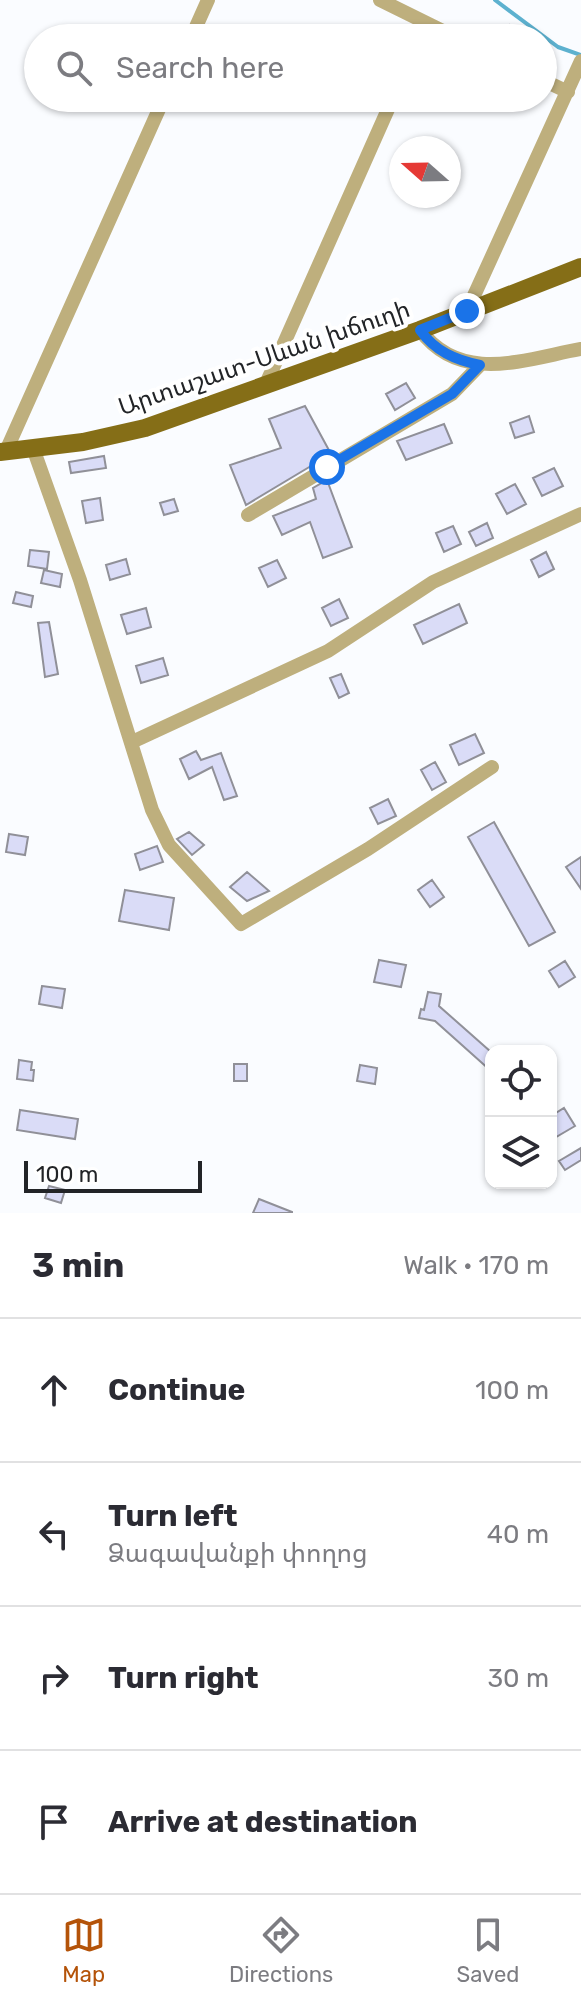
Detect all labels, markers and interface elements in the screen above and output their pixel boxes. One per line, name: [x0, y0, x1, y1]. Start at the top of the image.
search box: [24, 24, 557, 112]
icon: search: [52, 46, 96, 90]
text: Search here: [116, 50, 284, 86]
north arrow: [389, 136, 461, 208]
route end: [449, 293, 485, 329]
street label: Արտաշատ-Սևան խճուղի: [115, 295, 413, 421]
route start: [309, 449, 345, 485]
map controls: [485, 1045, 557, 1189]
button: locate: [485, 1045, 557, 1117]
button: layers: [485, 1117, 557, 1189]
scale bar: [24, 1157, 202, 1193]
text: 100 m: [36, 1161, 98, 1188]
text: 3 min: [32, 1245, 124, 1286]
text: Walk · 170 m: [403, 1250, 549, 1281]
icon: ahead: [32, 1368, 76, 1412]
text: Continue: [108, 1372, 245, 1408]
text: 100 m: [475, 1375, 549, 1406]
text: Turn left: [108, 1498, 238, 1534]
icon: left: [32, 1512, 76, 1556]
text: 40 m: [487, 1519, 549, 1550]
text: Ձագավանքի փողոց: [108, 1538, 368, 1569]
icon: right: [32, 1656, 76, 1700]
text: Turn right: [108, 1660, 259, 1696]
text: 30 m: [487, 1663, 549, 1694]
icon: arrive: [32, 1800, 76, 1844]
text: Arrive at destination: [108, 1804, 418, 1840]
tab: Map: [62, 1913, 106, 1988]
tab: Directions: [229, 1913, 333, 1988]
tab: Saved: [457, 1913, 519, 1988]

